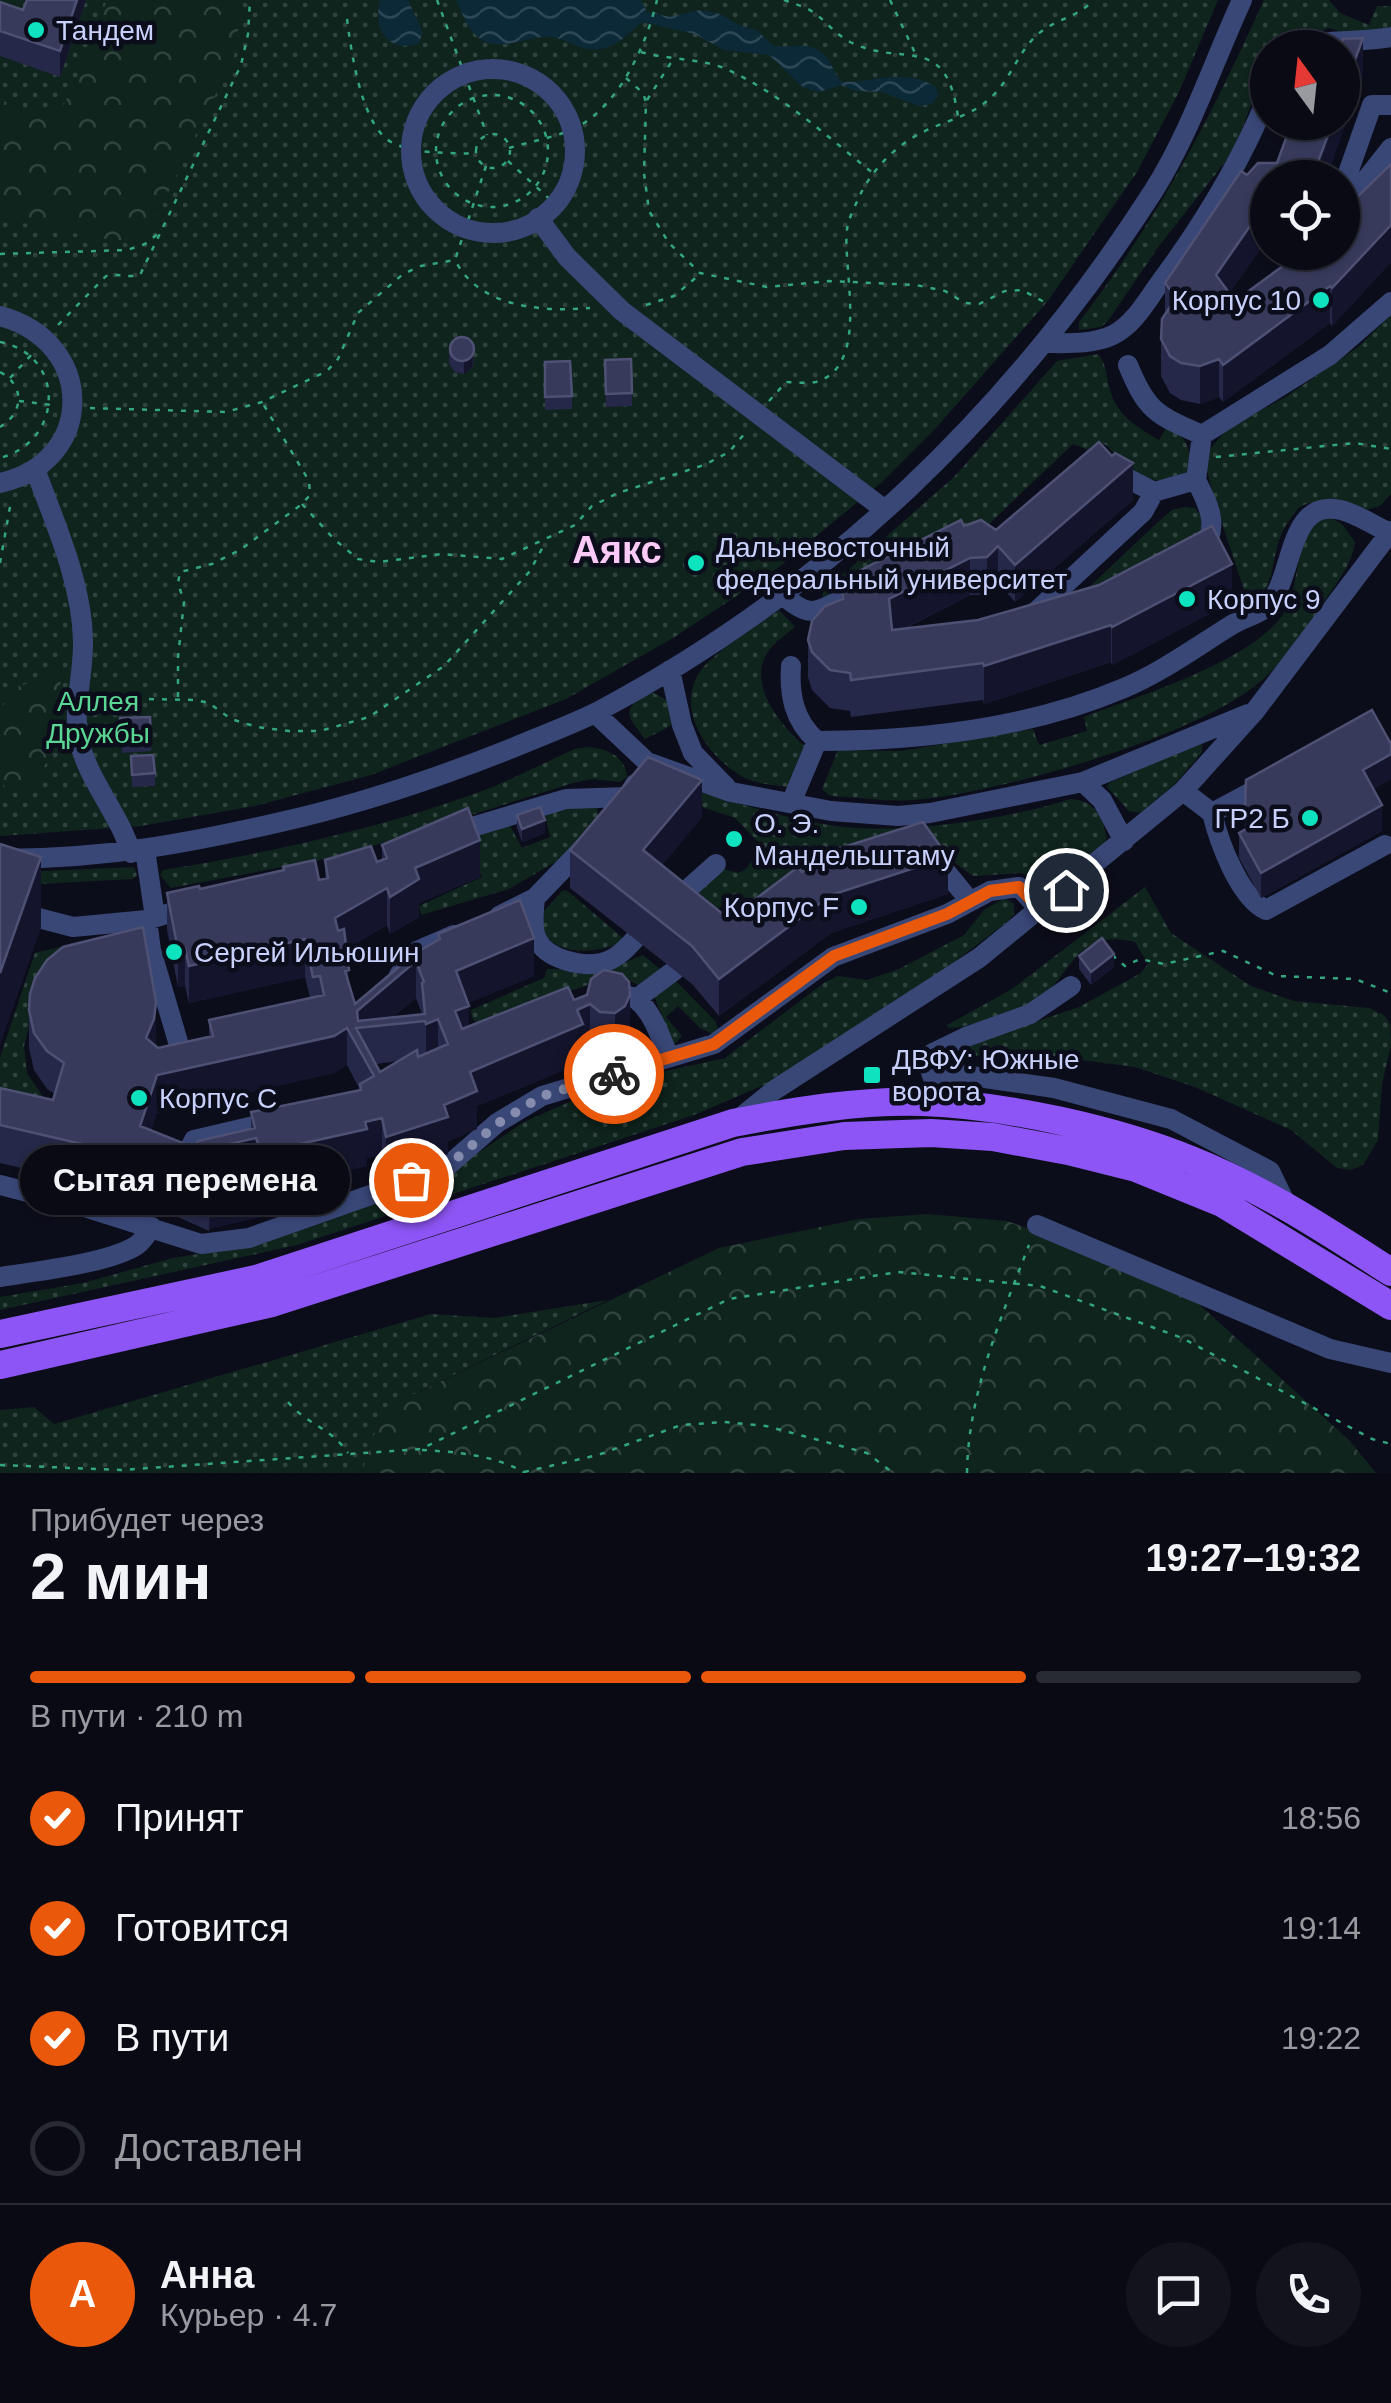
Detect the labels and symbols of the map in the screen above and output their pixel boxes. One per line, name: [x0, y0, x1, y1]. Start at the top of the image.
place label: Тандем: [56, 15, 154, 46]
marker: Тандем: [25, 19, 47, 41]
north arrow: [1250, 30, 1360, 140]
place label: Корпус 10: [1172, 285, 1301, 316]
marker: Корпус 10: [1310, 289, 1332, 311]
district label: Аякс: [572, 529, 662, 571]
place label: Дальневосточный федеральный университет: [716, 532, 1068, 595]
marker: Дальневосточный федеральный университет: [685, 552, 707, 574]
place label: Корпус 9: [1207, 584, 1321, 615]
marker: Корпус 9: [1176, 588, 1198, 610]
park label: Аллея Дружбы: [46, 686, 150, 749]
place label: ГР2 Б: [1214, 803, 1290, 834]
marker: ГР2 Б: [1299, 807, 1321, 829]
place label: О. Э. Мандельштаму: [754, 808, 955, 871]
marker: О. Э. Мандельштаму: [723, 828, 745, 850]
pin: [1024, 848, 1109, 933]
place label: Корпус F: [724, 892, 839, 923]
marker: Корпус F: [848, 896, 870, 918]
place label: Сергей Ильюшин: [194, 937, 420, 968]
marker: Сергей Ильюшин: [163, 941, 185, 963]
courier: [564, 1024, 664, 1124]
place label: ДВФУ: Южные ворота: [892, 1044, 1080, 1107]
marker: ДВФУ: Южные ворота: [861, 1064, 883, 1086]
place label: Корпус C: [159, 1083, 277, 1114]
marker: Корпус C: [128, 1087, 150, 1109]
pin: [369, 1138, 454, 1223]
callout: Сытая перемена: [21, 1145, 351, 1215]

